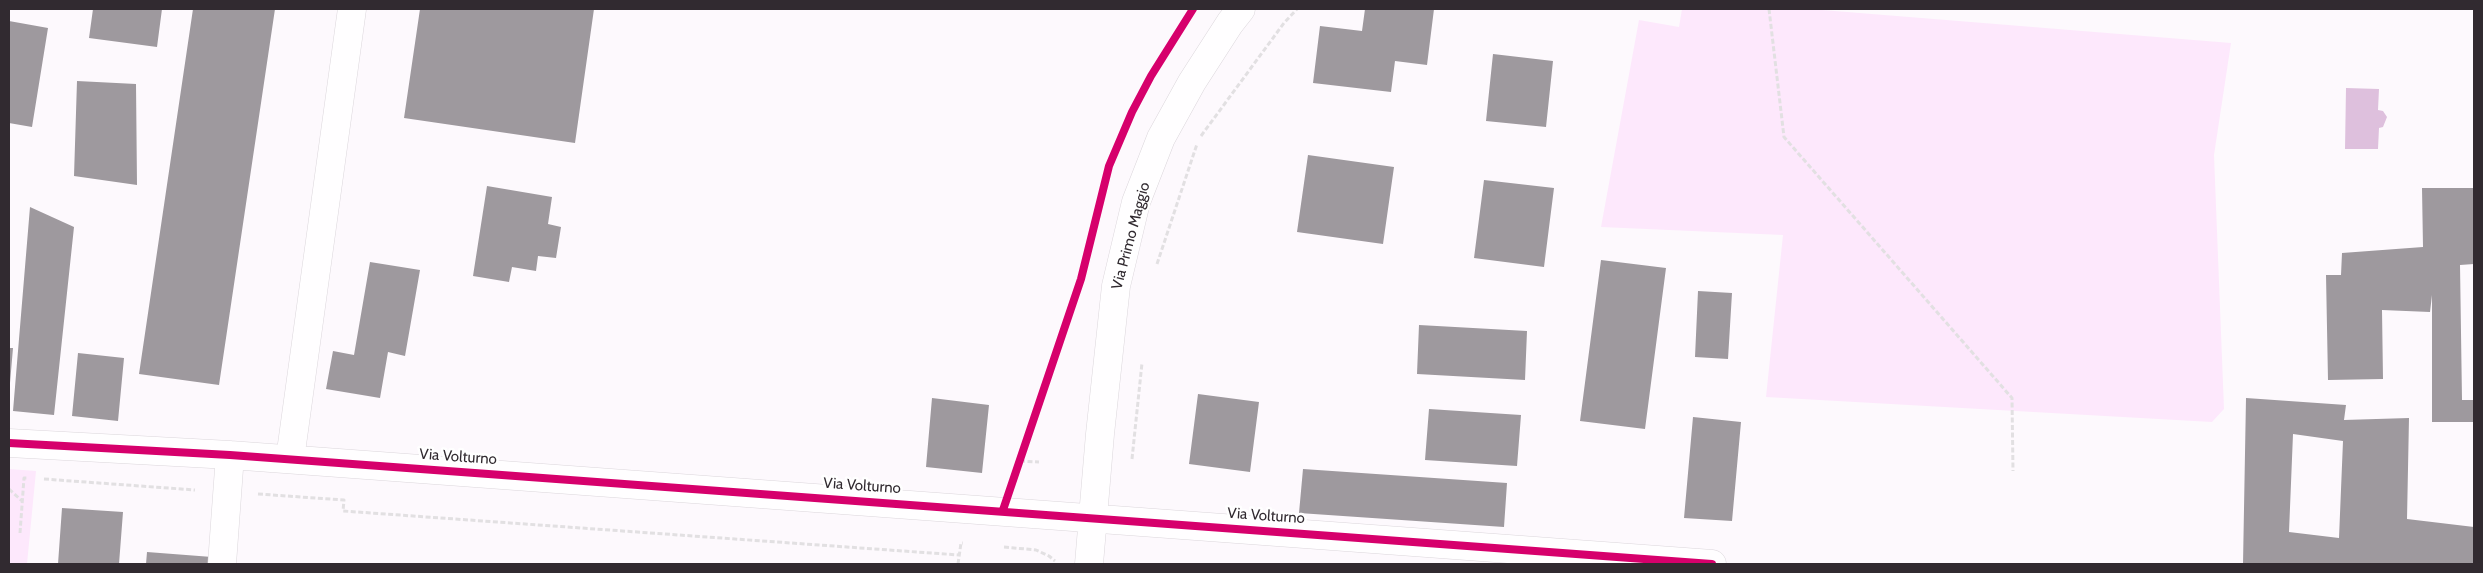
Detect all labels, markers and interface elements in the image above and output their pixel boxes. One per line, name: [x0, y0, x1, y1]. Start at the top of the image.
street label: Via Primo Maggio: [1108, 180, 1154, 292]
street label: Via Volturno: [419, 445, 497, 469]
street label: Via Volturno: [823, 474, 901, 498]
street label: Via Volturno: [1227, 504, 1305, 528]

